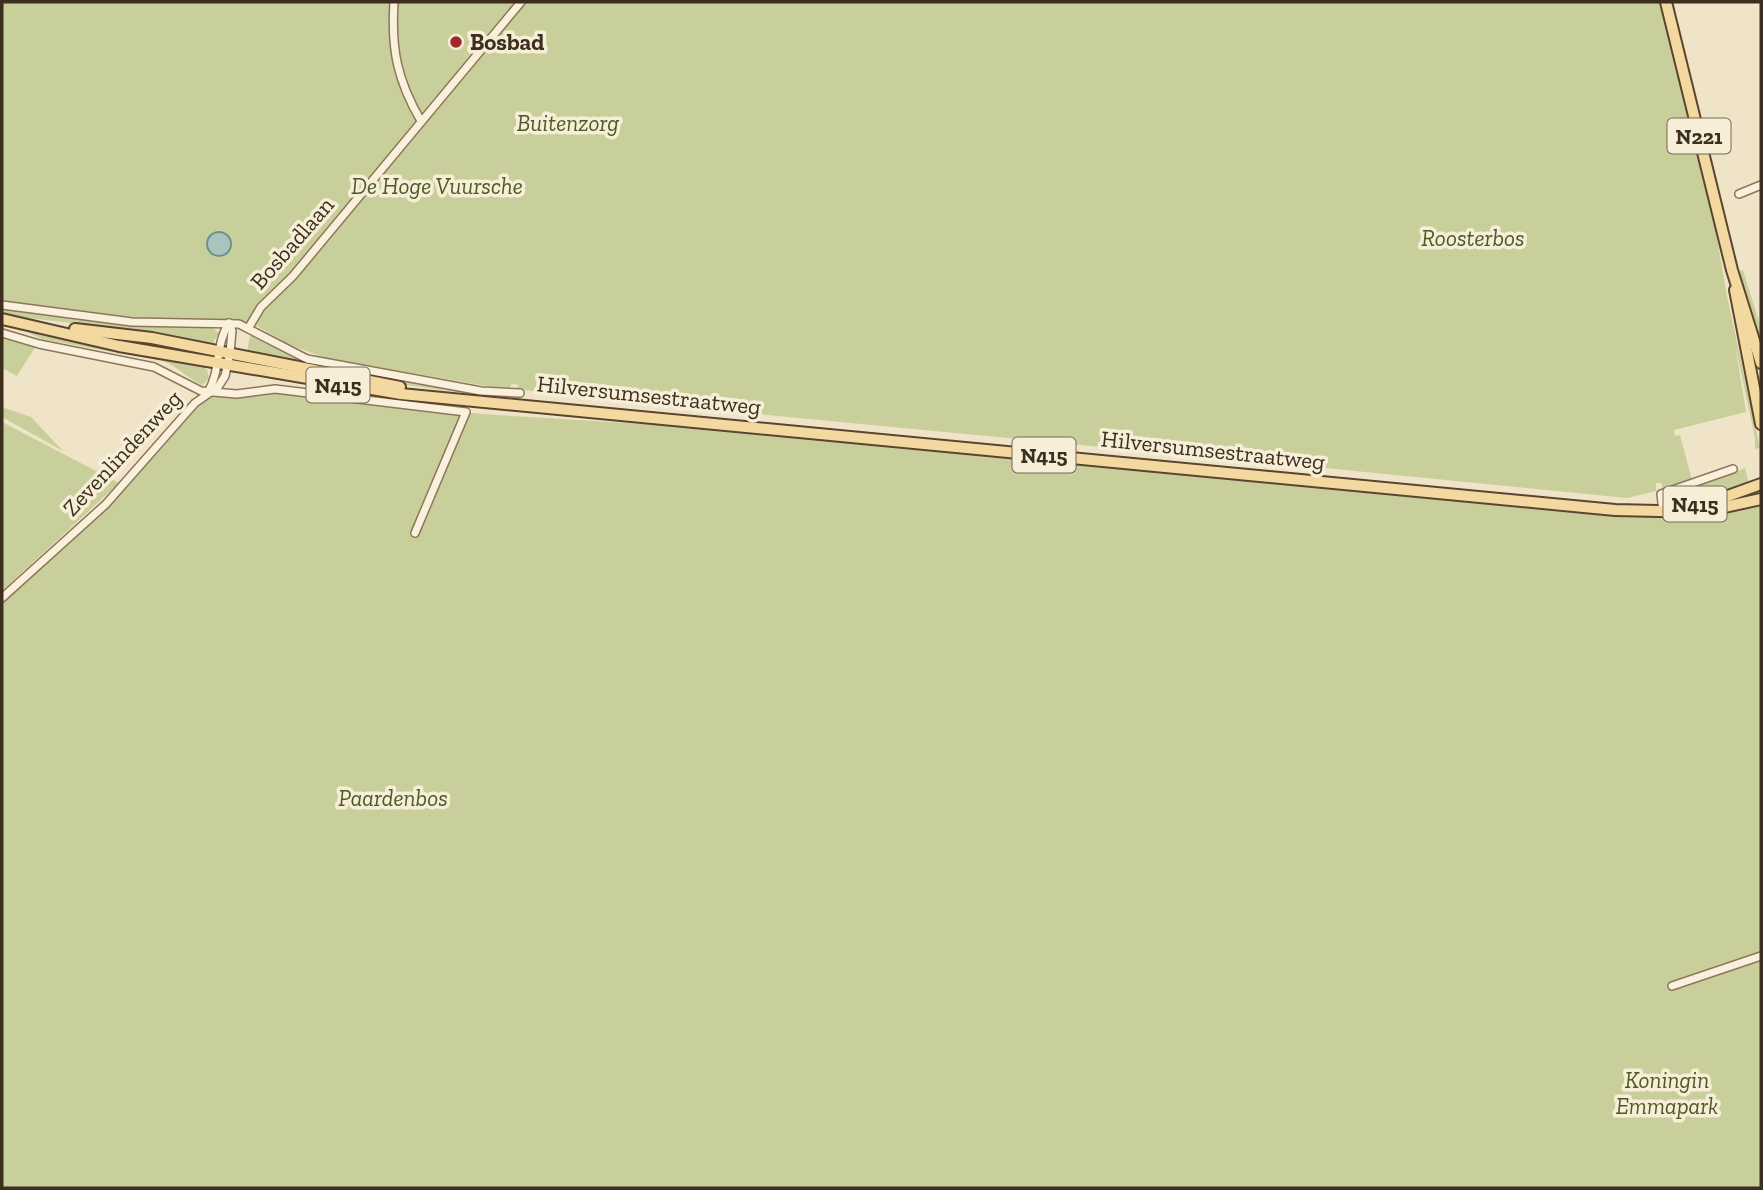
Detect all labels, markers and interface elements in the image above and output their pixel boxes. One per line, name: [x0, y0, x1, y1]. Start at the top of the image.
place label: Bosbad: [470, 28, 544, 56]
marker: Bosbad: [448, 34, 464, 50]
park label: Buitenzorg: [517, 109, 619, 137]
road number: N221: [1668, 118, 1730, 154]
park label: De Hoge Vuursche: [351, 172, 523, 200]
street label: Bosbadlaan: [244, 191, 340, 295]
park label: Roosterbos: [1421, 224, 1525, 252]
road number: N415: [306, 368, 370, 402]
street label: Hilversumsestraatweg: [536, 369, 763, 421]
street label: Zevenlindenweg: [57, 384, 188, 522]
street label: Hilversumsestraatweg: [1100, 424, 1327, 476]
road number: N415: [1012, 438, 1076, 472]
road number: N415: [1664, 486, 1726, 522]
park label: Paardenbos: [338, 784, 448, 812]
park label: Koningin Emmapark: [1616, 1066, 1718, 1120]

